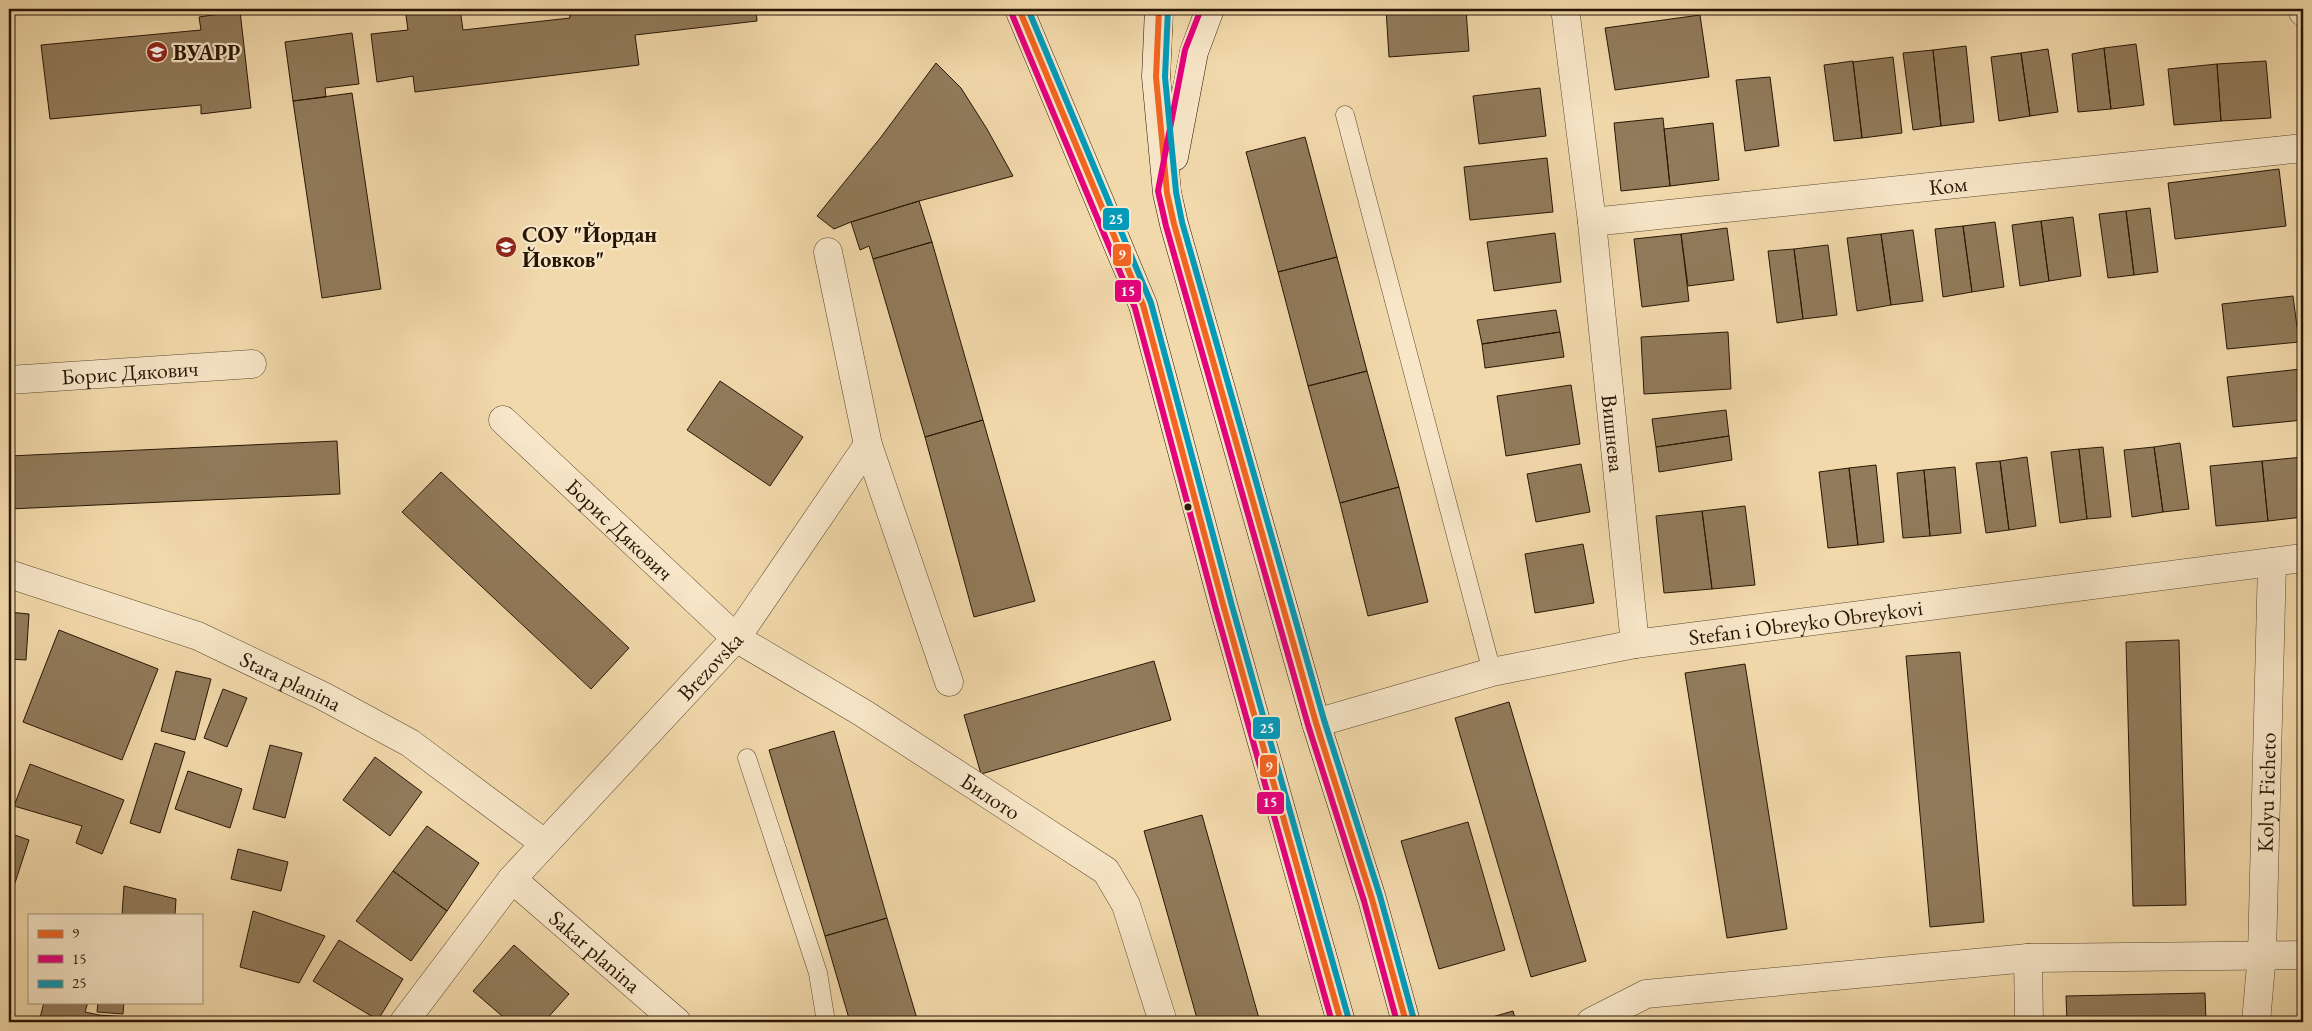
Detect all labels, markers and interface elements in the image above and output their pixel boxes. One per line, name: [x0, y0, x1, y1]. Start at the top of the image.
place label: ВУАРР: [173, 38, 240, 67]
school or university icon: ВУАРР: [145, 40, 169, 64]
street label: Ком: [1927, 169, 1969, 202]
line badge: 25: [1102, 207, 1130, 231]
text: 25: [1109, 210, 1123, 228]
place label: СОУ "Йордан Йовков": [522, 220, 657, 274]
school or university icon: СОУ "Йордан Йовков": [494, 235, 518, 259]
line badge: 9: [1112, 243, 1132, 267]
text: 9: [1118, 245, 1126, 263]
line badge: 15: [1114, 279, 1142, 303]
text: 15: [1121, 282, 1135, 300]
street label: Борис Дякович: [60, 354, 199, 392]
street label: Вишнева: [1595, 393, 1631, 474]
street label: Борис Дякович: [559, 472, 680, 587]
unlabelled marker: [1183, 502, 1193, 512]
street label: Stefan i Obreyko Obreykovi: [1687, 593, 1925, 652]
street label: Brezovska: [671, 626, 750, 707]
street label: Stara planina: [235, 644, 347, 718]
line badge: 25: [1252, 716, 1281, 740]
text: 25: [1260, 719, 1274, 737]
street label: Kolyu Ficheto: [2251, 732, 2283, 853]
line badge: 9: [1259, 754, 1278, 778]
text: 9: [1265, 757, 1273, 775]
street label: Билото: [955, 766, 1026, 827]
line badge: 15: [1256, 791, 1285, 815]
text: 15: [1263, 793, 1277, 811]
street label: Sakar planina: [543, 904, 647, 999]
legend: [28, 914, 202, 1004]
text: 9: [72, 923, 79, 942]
text: 15: [72, 949, 86, 968]
text: 25: [72, 973, 86, 992]

